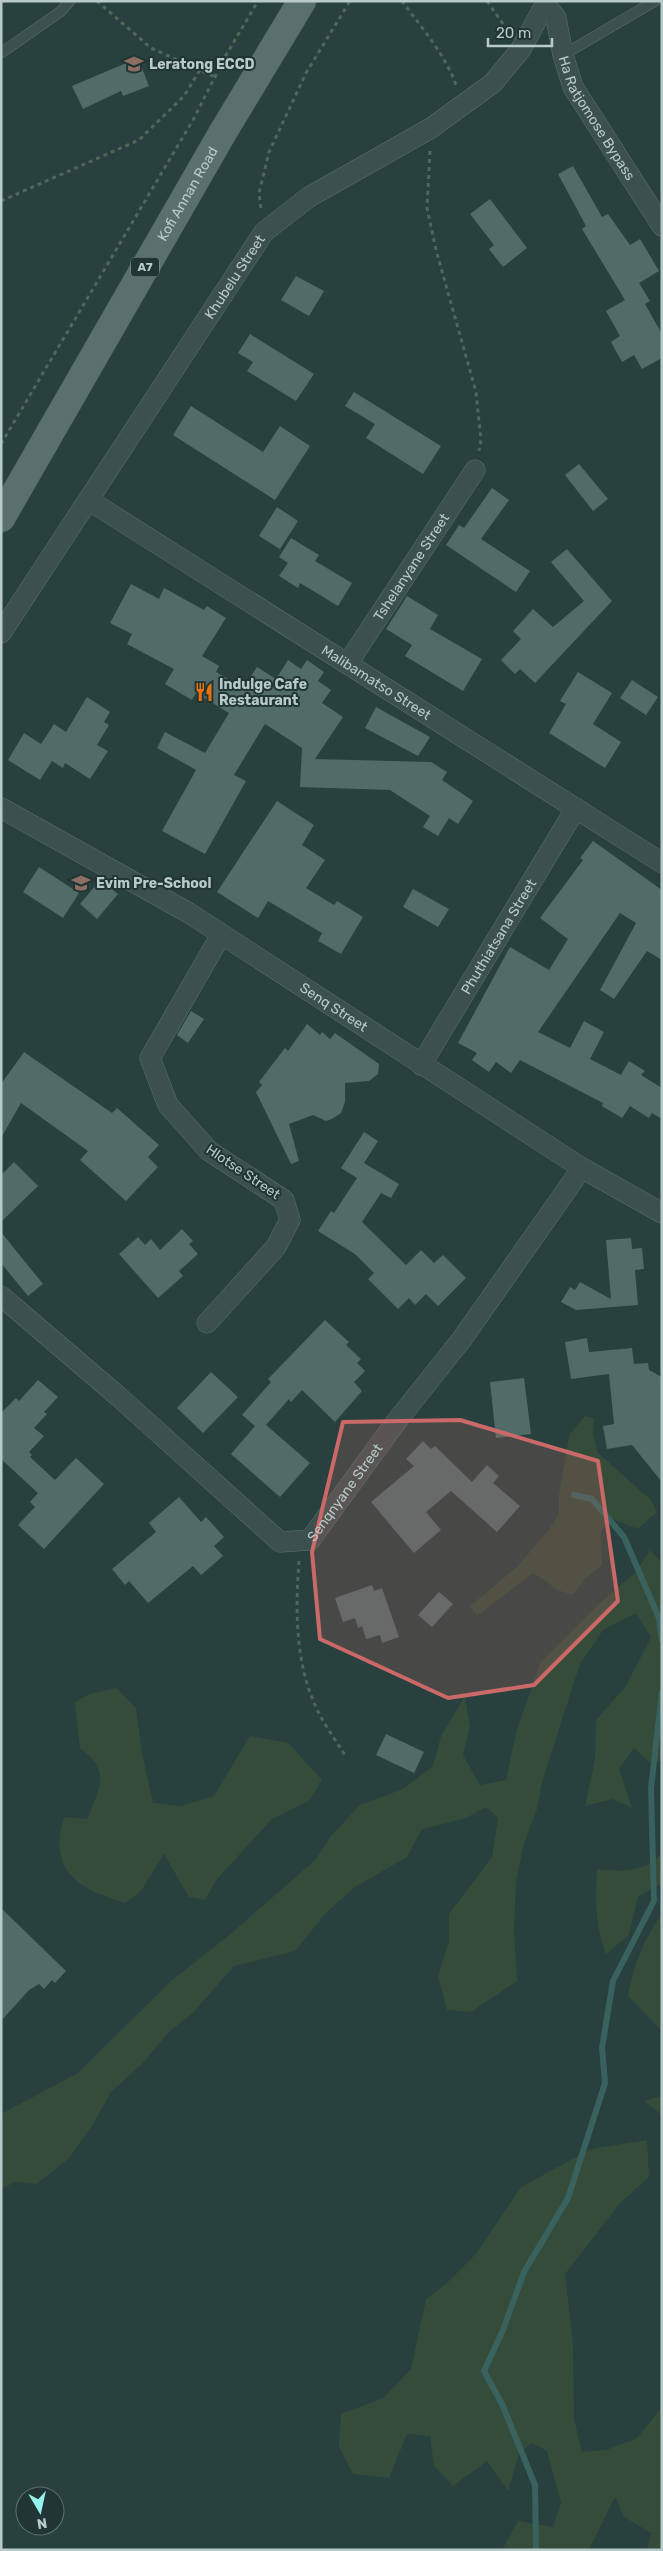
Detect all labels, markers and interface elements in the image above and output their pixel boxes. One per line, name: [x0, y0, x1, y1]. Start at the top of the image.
scale bar: [488, 15, 552, 47]
text: 20 m: [496, 24, 531, 42]
school or university icon: Leratong ECCD: [123, 53, 145, 75]
street label: Ha Ratjomose Bypass: [555, 54, 639, 184]
place label: Leratong ECCD: [149, 56, 255, 73]
street label: Kofi Annan Road: [154, 144, 221, 244]
street label: Khubelu Street: [201, 231, 269, 322]
road number: A7: [131, 258, 159, 276]
street label: Tshelanyane Street: [370, 510, 453, 624]
street label: Malibamatso Street: [318, 641, 435, 724]
place label: Indulge Cafe Restaurant: [219, 676, 307, 709]
restaurant icon: Indulge Cafe Restaurant: [193, 681, 215, 703]
school or university icon: Evim Pre-School: [70, 872, 92, 894]
place label: Evim Pre-School: [96, 875, 211, 892]
street label: Phuthiatsana Street: [457, 875, 540, 997]
street label: Senq Street: [297, 979, 371, 1035]
street label: Hlotse Street: [203, 1141, 284, 1203]
street label: Senqnyane Street: [303, 1440, 386, 1545]
north arrow: [15, 2486, 65, 2536]
text: N: [36, 2514, 48, 2533]

